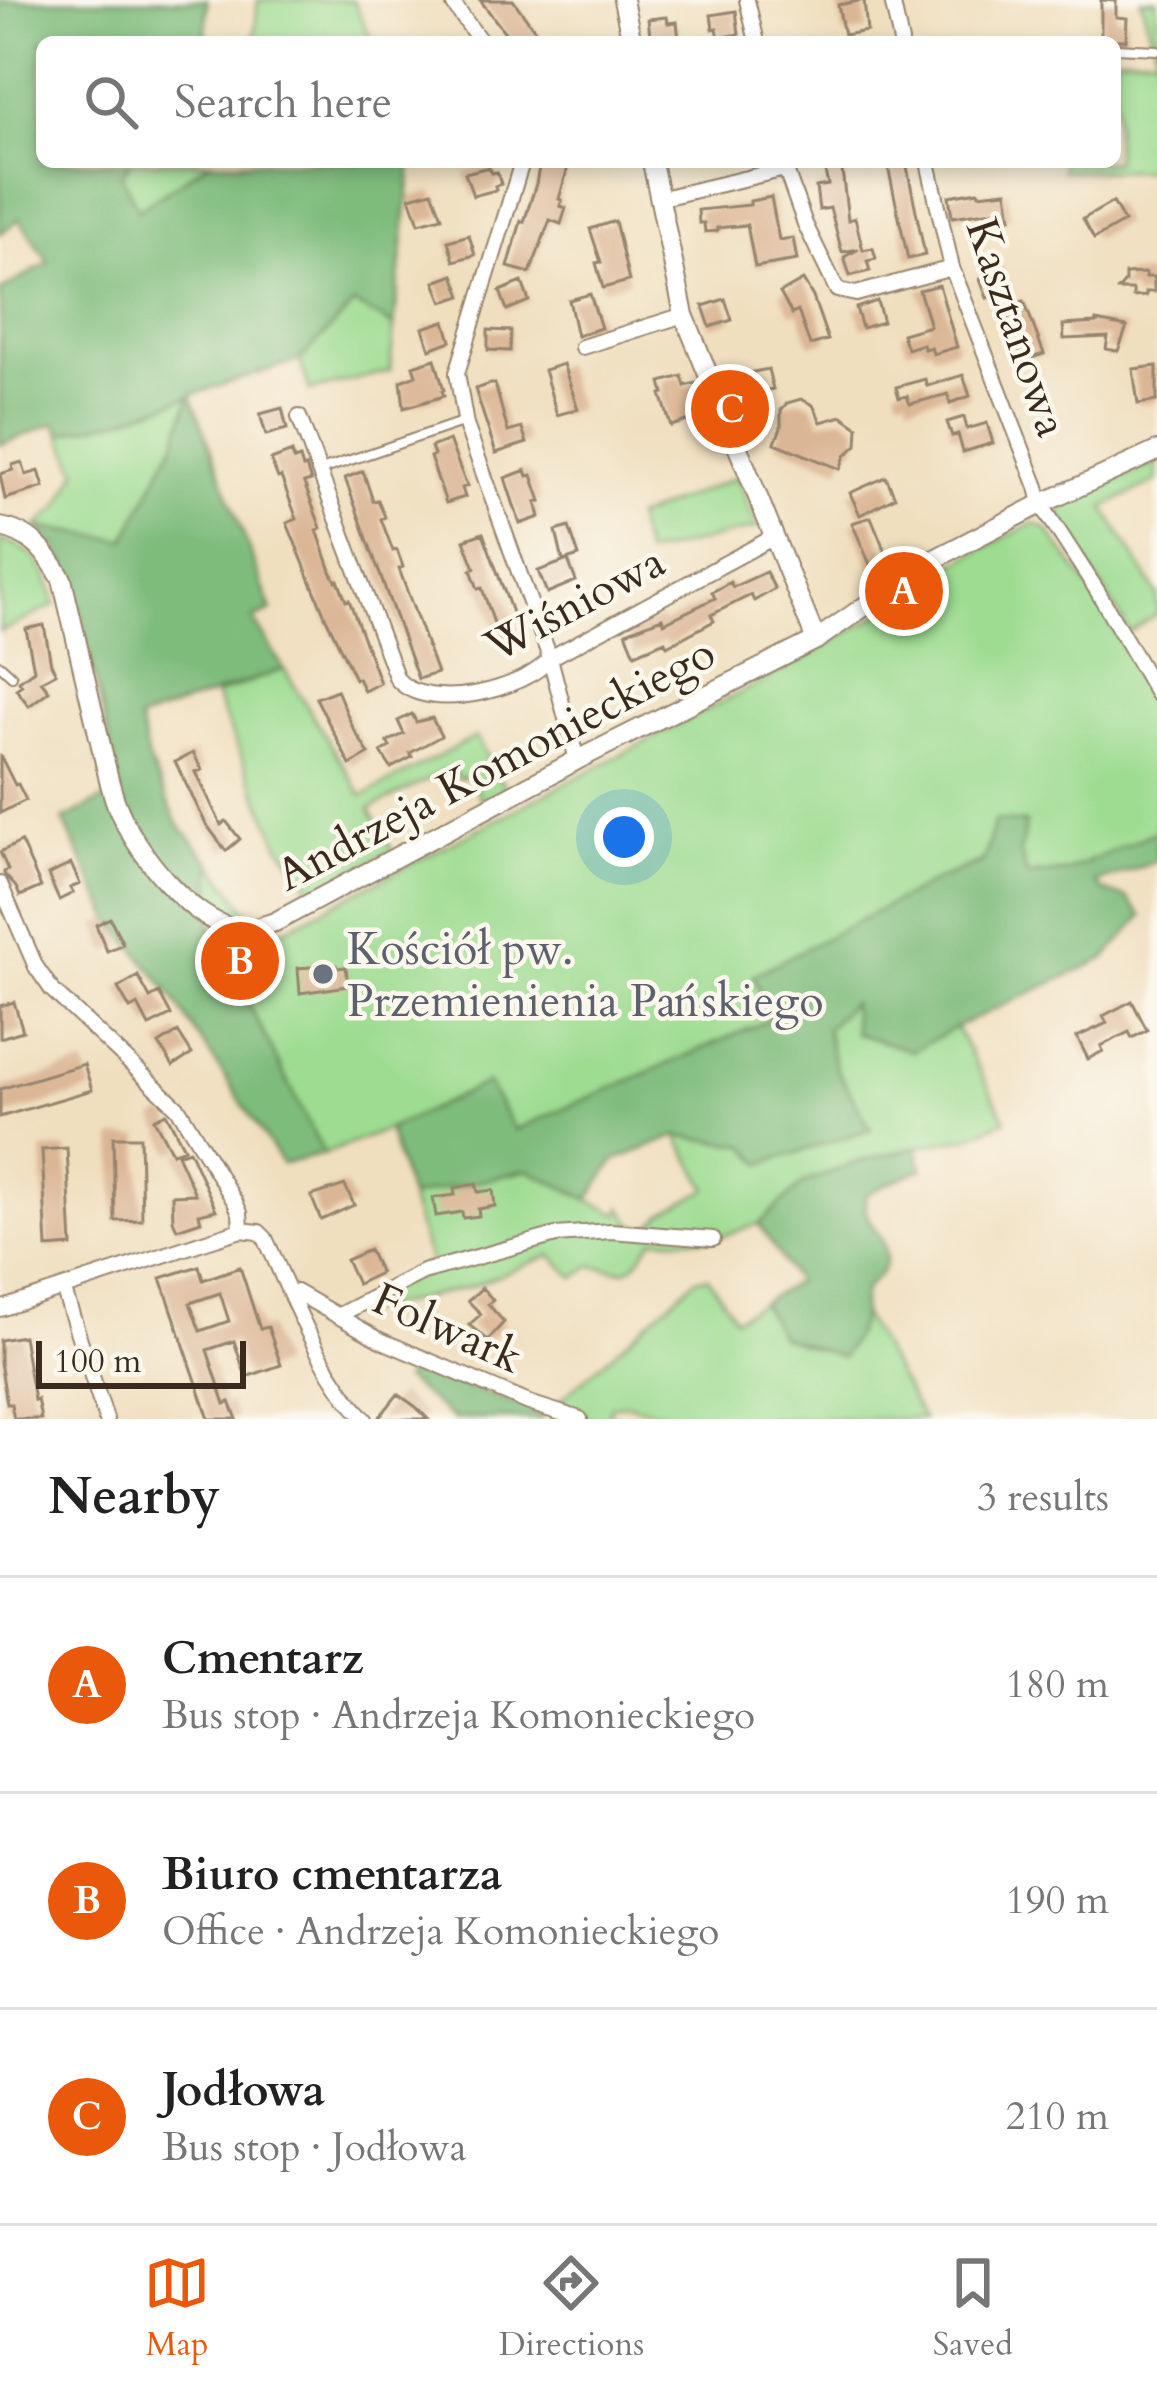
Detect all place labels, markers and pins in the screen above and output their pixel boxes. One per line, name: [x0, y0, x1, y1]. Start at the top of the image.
pin: C: [691, 364, 769, 454]
pin: A: [865, 546, 943, 636]
pin: B: [201, 916, 279, 1006]
place label: Kościół pw. Przemienienia Pańskiego: [347, 919, 824, 1032]
marker: Kościół pw. Przemienienia Pańskiego: [310, 961, 336, 987]

